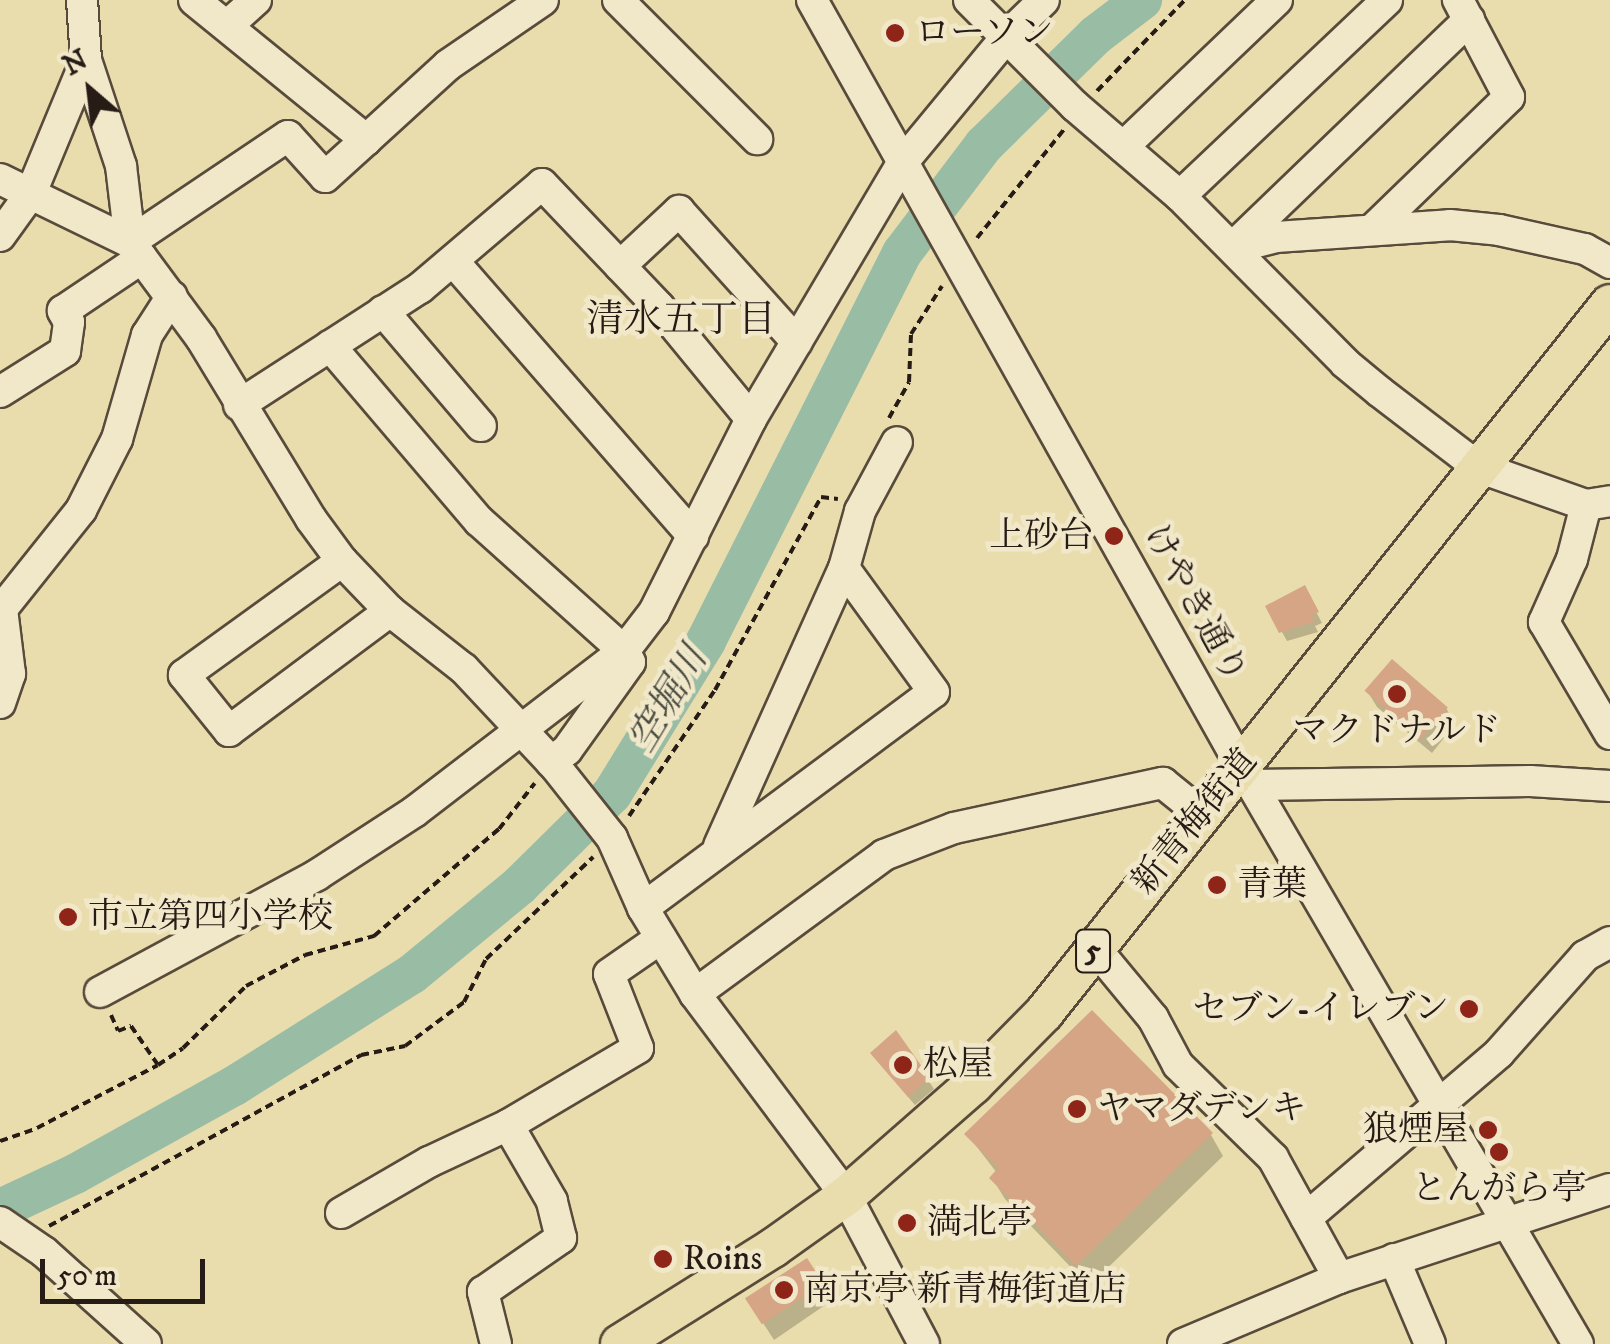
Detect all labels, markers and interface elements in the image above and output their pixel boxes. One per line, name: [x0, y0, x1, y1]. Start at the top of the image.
place label: ローソン: [915, 12, 1055, 54]
marker: ローソン: [884, 22, 906, 44]
north arrow: [40, 40, 140, 140]
text: N: [57, 42, 94, 84]
district label: 清水五丁目: [586, 298, 776, 344]
place label: 上砂台: [989, 515, 1094, 557]
street label: けやき通り: [1134, 517, 1256, 691]
marker: 上砂台: [1103, 525, 1125, 547]
water label: 空堀川: [620, 639, 718, 761]
marker: マクドナルド: [1386, 683, 1408, 705]
place label: マクドナルド: [1292, 710, 1502, 752]
street label: 新青梅街道: [1124, 741, 1266, 903]
place label: 青葉: [1237, 864, 1307, 906]
marker: 青葉: [1206, 874, 1228, 896]
place label: 市立第四小学校: [88, 896, 333, 938]
marker: 市立第四小学校: [57, 906, 79, 928]
road number: 5: [1073, 924, 1113, 978]
place label: セブン-イレブン: [1190, 988, 1449, 1030]
marker: セブン-イレブン: [1458, 998, 1480, 1020]
place label: 松屋: [923, 1044, 993, 1086]
marker: 松屋: [892, 1054, 914, 1076]
place label: ヤマダデンキ: [1097, 1088, 1307, 1130]
marker: ヤマダデンキ: [1066, 1098, 1088, 1120]
place label: 狼煙屋: [1363, 1109, 1468, 1151]
marker: 狼煙屋: [1477, 1119, 1499, 1141]
marker: とんがら亭: [1488, 1141, 1510, 1163]
place label: とんがら亭: [1412, 1168, 1586, 1210]
place label: 満北亭: [927, 1202, 1032, 1244]
marker: 満北亭: [896, 1212, 918, 1234]
place label: Roins: [683, 1238, 762, 1280]
scale bar: [45, 1239, 210, 1301]
marker: Roins: [652, 1248, 674, 1270]
text: 50 m: [57, 1258, 117, 1295]
place label: 南京亭 新青梅街道店: [804, 1269, 1127, 1311]
marker: 南京亭 新青梅街道店: [773, 1279, 795, 1301]

